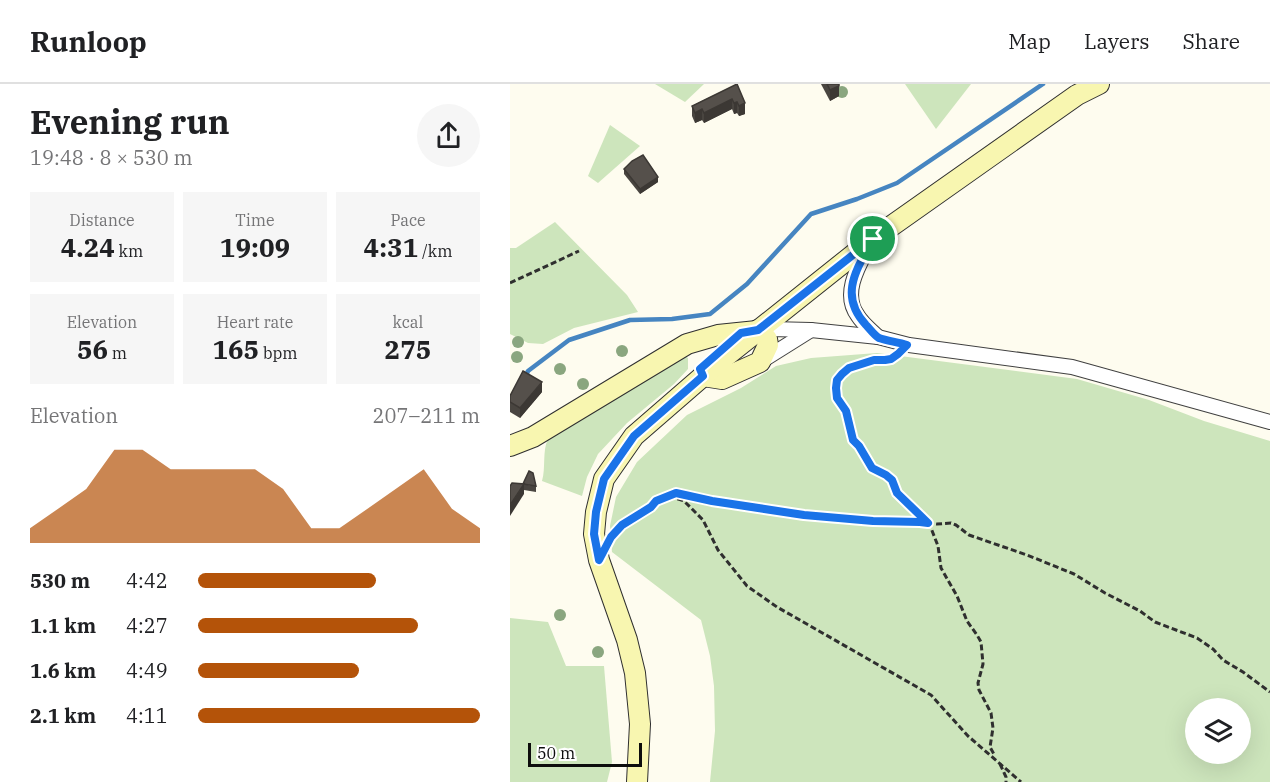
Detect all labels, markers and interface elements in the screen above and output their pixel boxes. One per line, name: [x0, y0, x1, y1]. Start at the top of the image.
text: Runloop: [30, 23, 147, 60]
text: Map: [1008, 27, 1051, 55]
text: Layers: [1084, 27, 1150, 55]
text: Share: [1183, 27, 1240, 55]
text: Evening run: [30, 100, 230, 143]
button: share: [417, 104, 480, 167]
text: 19:48 · 8 × 530 m: [30, 144, 193, 171]
text: Distance: [69, 210, 135, 230]
text: Time: [235, 210, 275, 230]
text: Pace: [390, 210, 426, 230]
pin: [847, 213, 898, 264]
icon: arrive: [856, 222, 889, 255]
text: 4.24: [61, 230, 115, 264]
text: 19:09: [220, 230, 290, 264]
text: 4:31: [364, 230, 418, 264]
text: km: [115, 241, 143, 261]
text: /km: [418, 241, 452, 261]
text: Elevation: [67, 312, 137, 332]
text: Heart rate: [217, 312, 293, 332]
text: kcal: [393, 312, 423, 332]
text: 56: [77, 332, 108, 366]
text: 165: [212, 332, 259, 366]
text: 275: [385, 332, 431, 366]
text: m: [108, 343, 127, 363]
text: bpm: [259, 343, 298, 363]
text: Elevation: [30, 402, 118, 429]
text: 207–211 m: [373, 402, 480, 429]
text: 530 m: [30, 567, 90, 594]
text: 4:42: [126, 567, 168, 594]
text: 1.1 km: [30, 612, 96, 639]
text: 4:27: [126, 612, 168, 639]
text: 1.6 km: [30, 657, 96, 684]
text: 4:49: [126, 657, 168, 684]
map controls: [1185, 698, 1251, 764]
button: layers: [1185, 698, 1251, 764]
text: 2.1 km: [30, 702, 96, 729]
text: 4:11: [126, 702, 168, 729]
scale bar: [528, 740, 642, 768]
text: 50 m: [537, 743, 575, 763]

